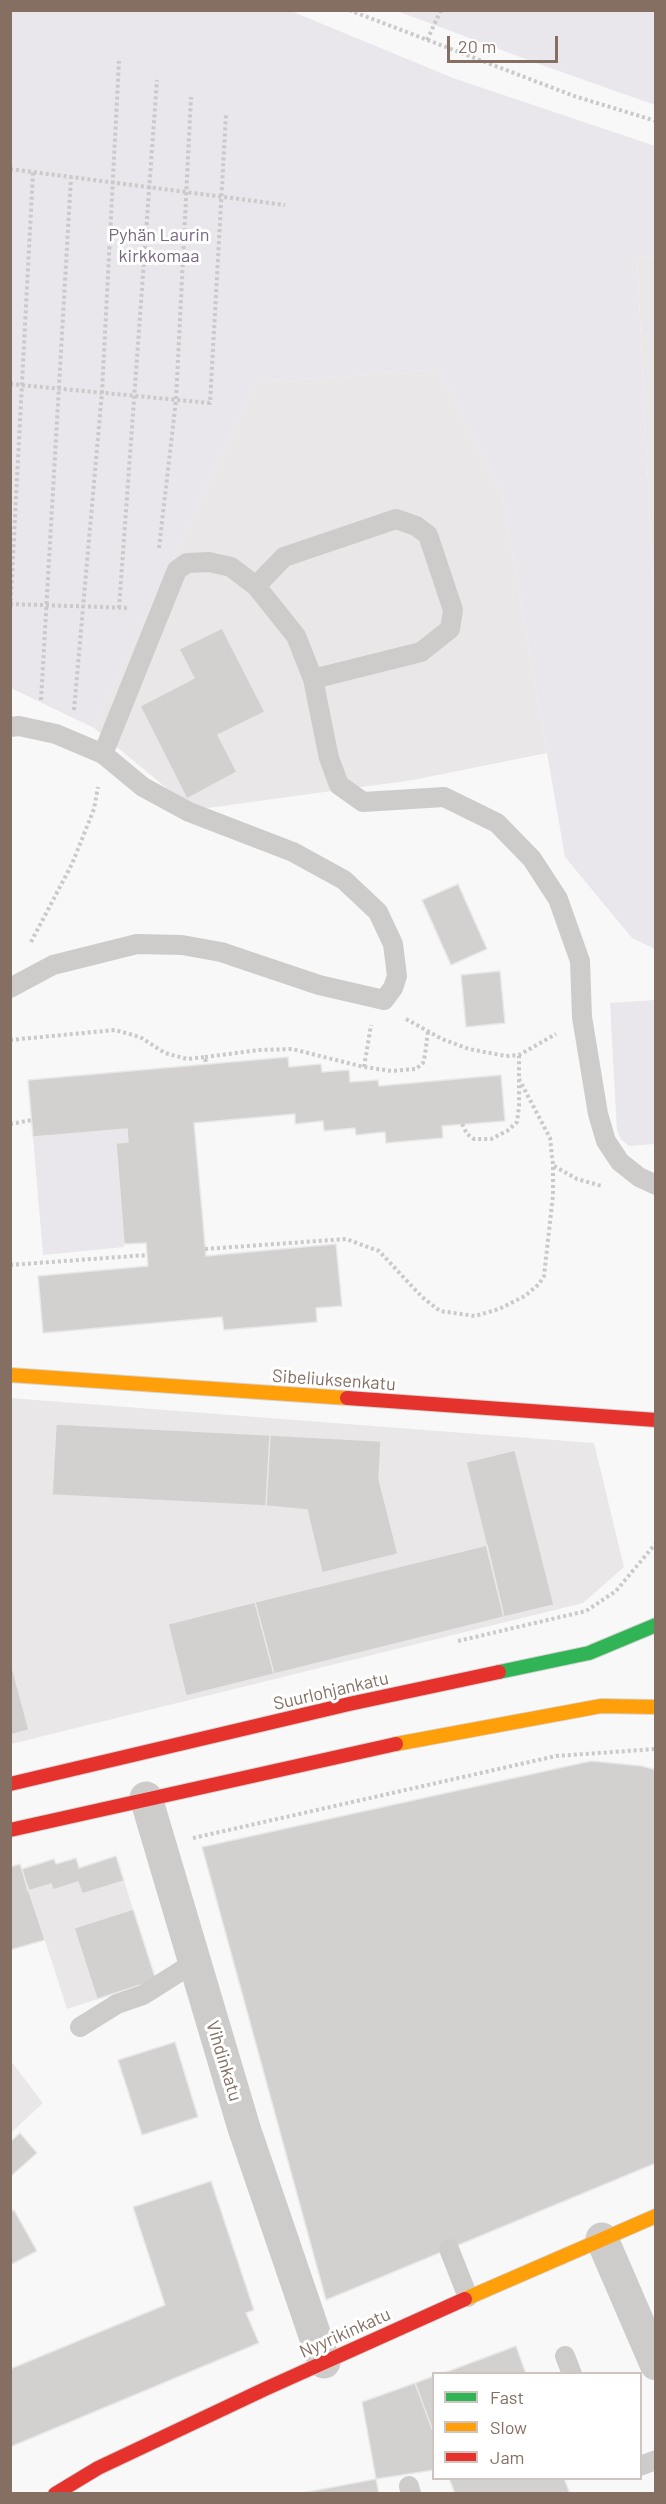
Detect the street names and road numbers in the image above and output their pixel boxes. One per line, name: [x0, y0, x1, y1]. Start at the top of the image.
street label: Sibeliuksenkatu: [271, 1365, 397, 1395]
street label: Suurlohjankatu: [271, 1667, 391, 1715]
street label: Vihdinkatu: [202, 2018, 246, 2104]
street label: Nyyrikinkatu: [296, 2303, 394, 2363]

